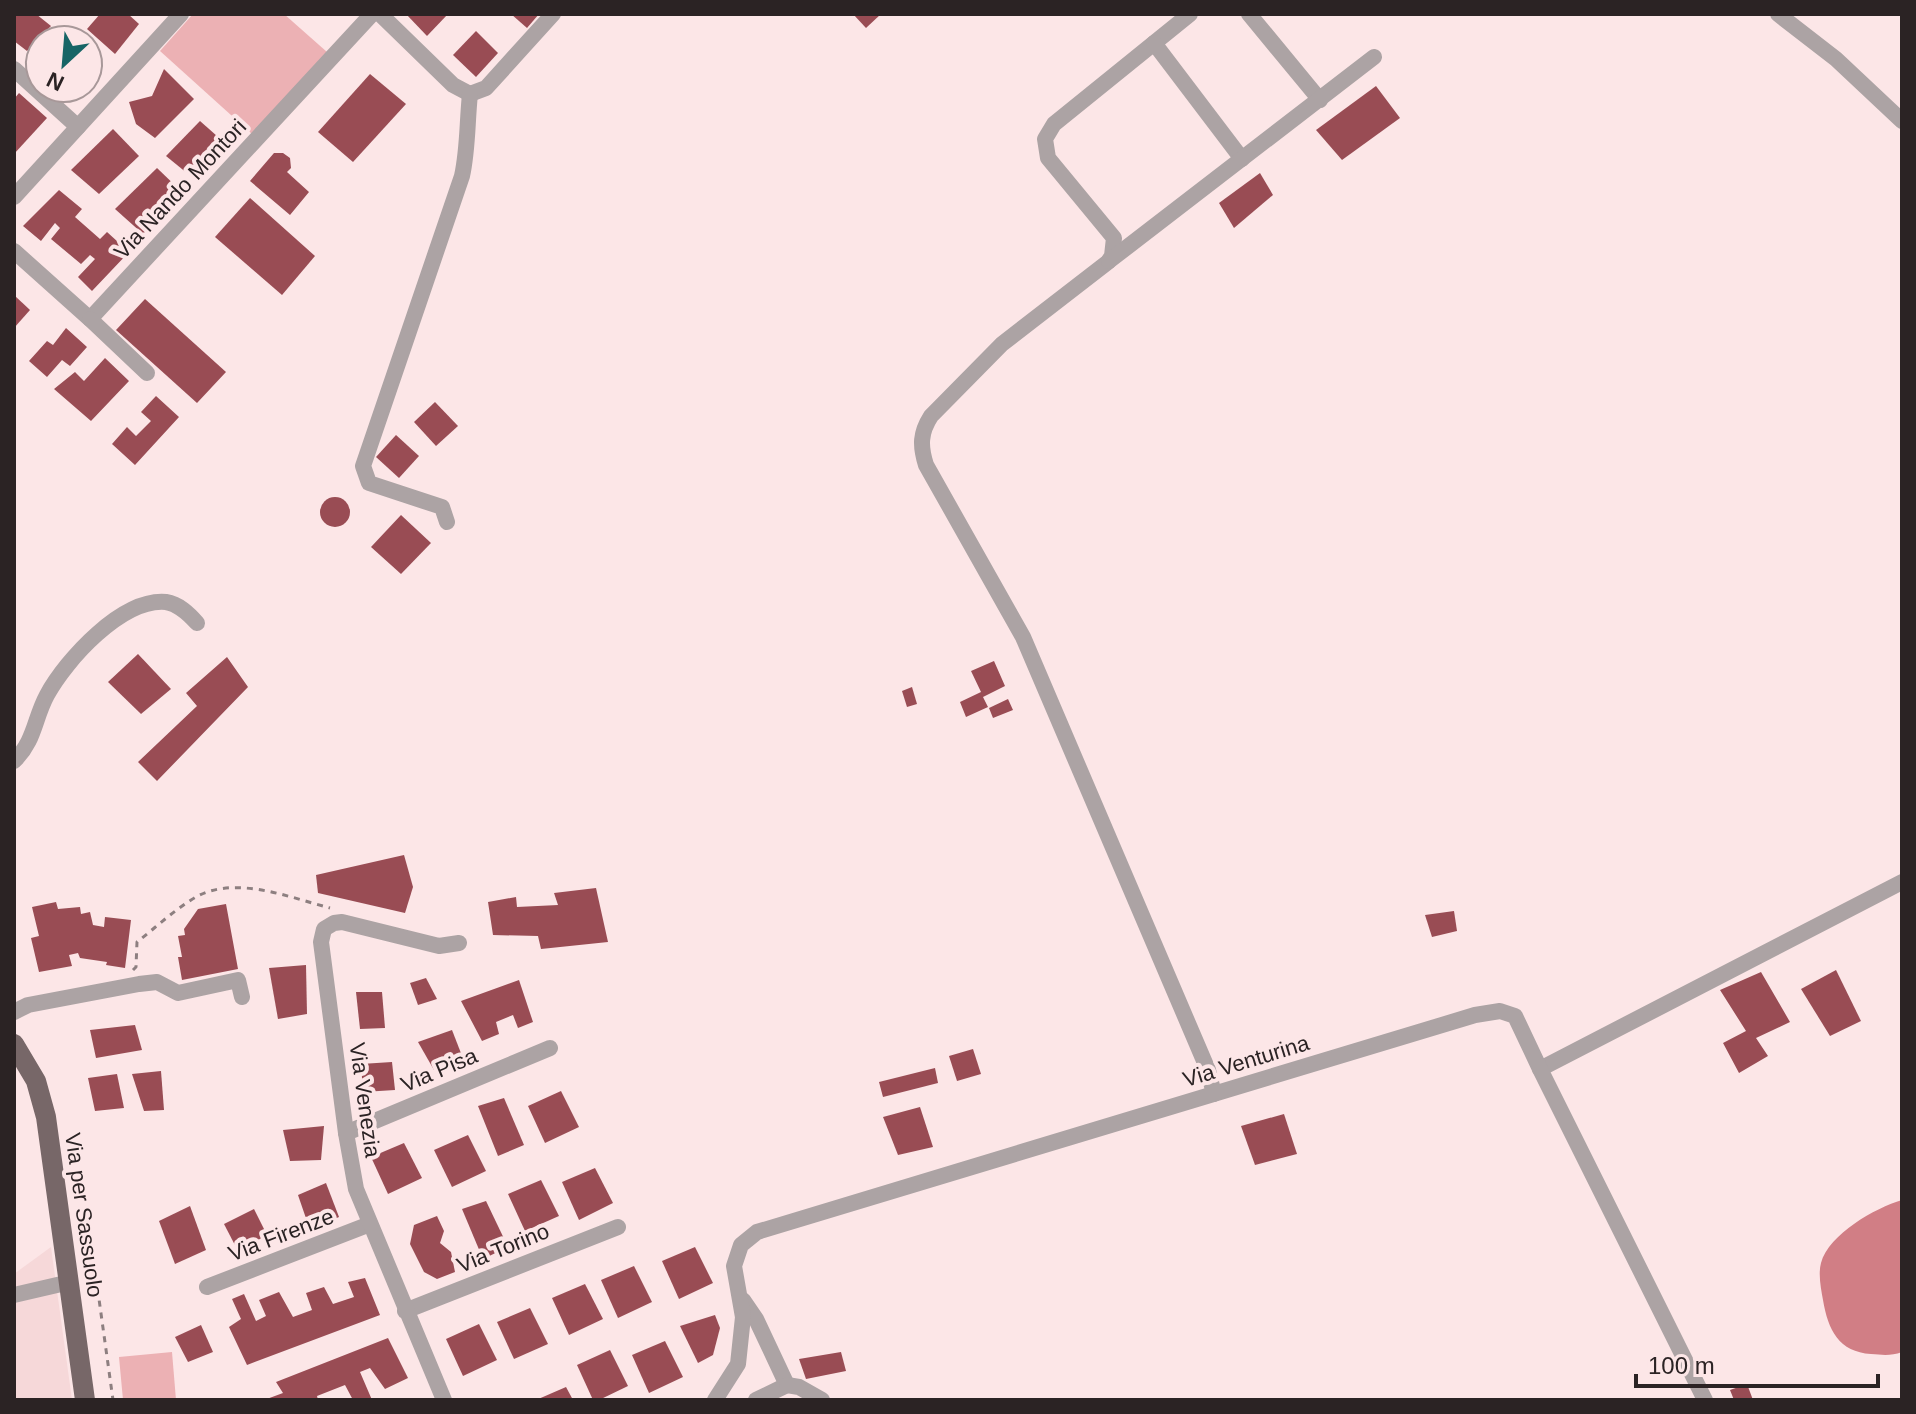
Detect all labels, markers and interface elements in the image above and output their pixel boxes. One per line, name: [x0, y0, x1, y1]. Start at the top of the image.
north arrow: [24, 24, 104, 104]
text: N: [43, 67, 68, 96]
street label: Via Nando Montori: [109, 114, 251, 264]
street label: Via Venturina: [1180, 1030, 1313, 1092]
street label: Via Venezia: [345, 1041, 386, 1160]
street label: Via Pisa: [397, 1043, 482, 1097]
street label: Via per Sassuolo: [60, 1131, 108, 1299]
street label: Via Firenze: [225, 1203, 337, 1267]
street label: Via Torino: [453, 1218, 553, 1278]
scale bar: [1636, 1338, 1878, 1388]
text: 100 m: [1648, 1352, 1715, 1379]

